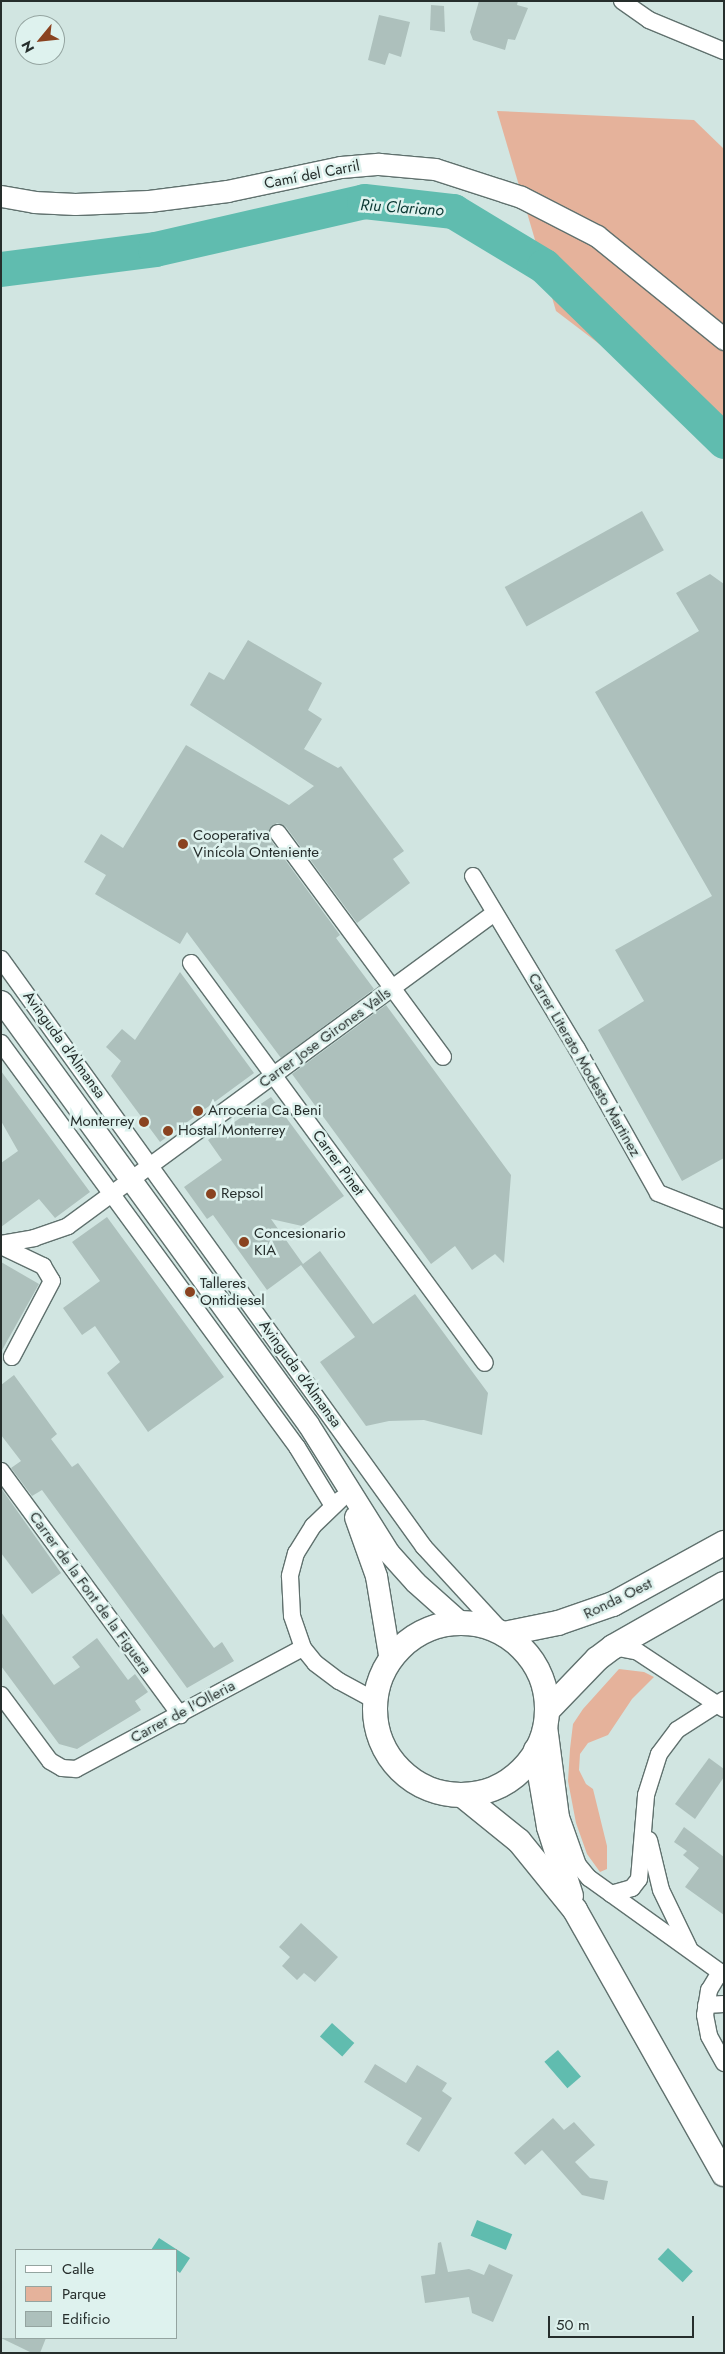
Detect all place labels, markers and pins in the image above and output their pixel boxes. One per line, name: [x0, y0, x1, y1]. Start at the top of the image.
place label: Cooperativa Vinícola Onteniente: [193, 826, 319, 861]
marker: Cooperativa Vinícola Onteniente: [177, 838, 189, 850]
place label: Arroceria Ca Beni: [208, 1102, 322, 1120]
marker: Arroceria Ca Beni: [192, 1105, 204, 1117]
place label: Monterrey: [70, 1113, 134, 1131]
marker: Monterrey: [138, 1116, 150, 1128]
place label: Hostal Monterrey: [178, 1122, 285, 1140]
marker: Hostal Monterrey: [162, 1125, 174, 1137]
place label: Repsol: [221, 1185, 263, 1203]
marker: Repsol: [205, 1188, 217, 1200]
place label: Concesionario KIA: [254, 1224, 346, 1259]
marker: Concesionario KIA: [238, 1236, 250, 1248]
place label: Talleres Ontidiesel: [200, 1274, 265, 1309]
marker: Talleres Ontidiesel: [184, 1286, 196, 1298]

